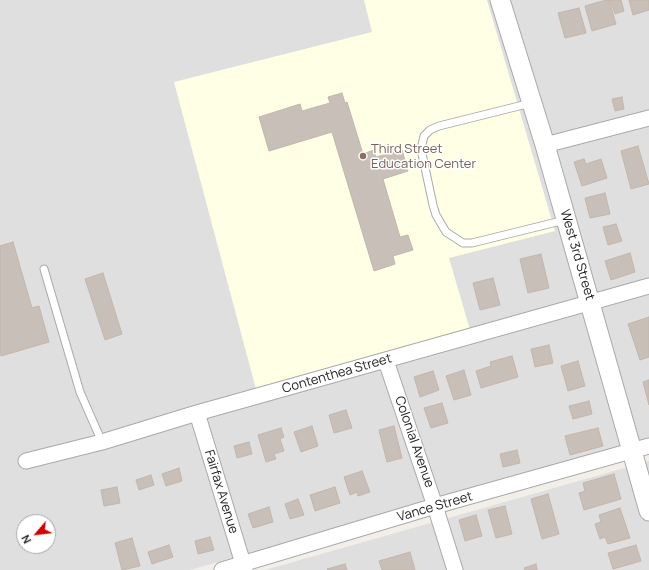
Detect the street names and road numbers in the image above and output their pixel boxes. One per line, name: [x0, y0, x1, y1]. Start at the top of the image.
street label: West 3rd Street: [557, 208, 597, 302]
street label: Contenthea Street: [280, 351, 394, 397]
street label: Colonial Avenue: [391, 394, 437, 490]
street label: Fairfax Avenue: [201, 448, 241, 536]
street label: Vance Street: [396, 489, 474, 525]

